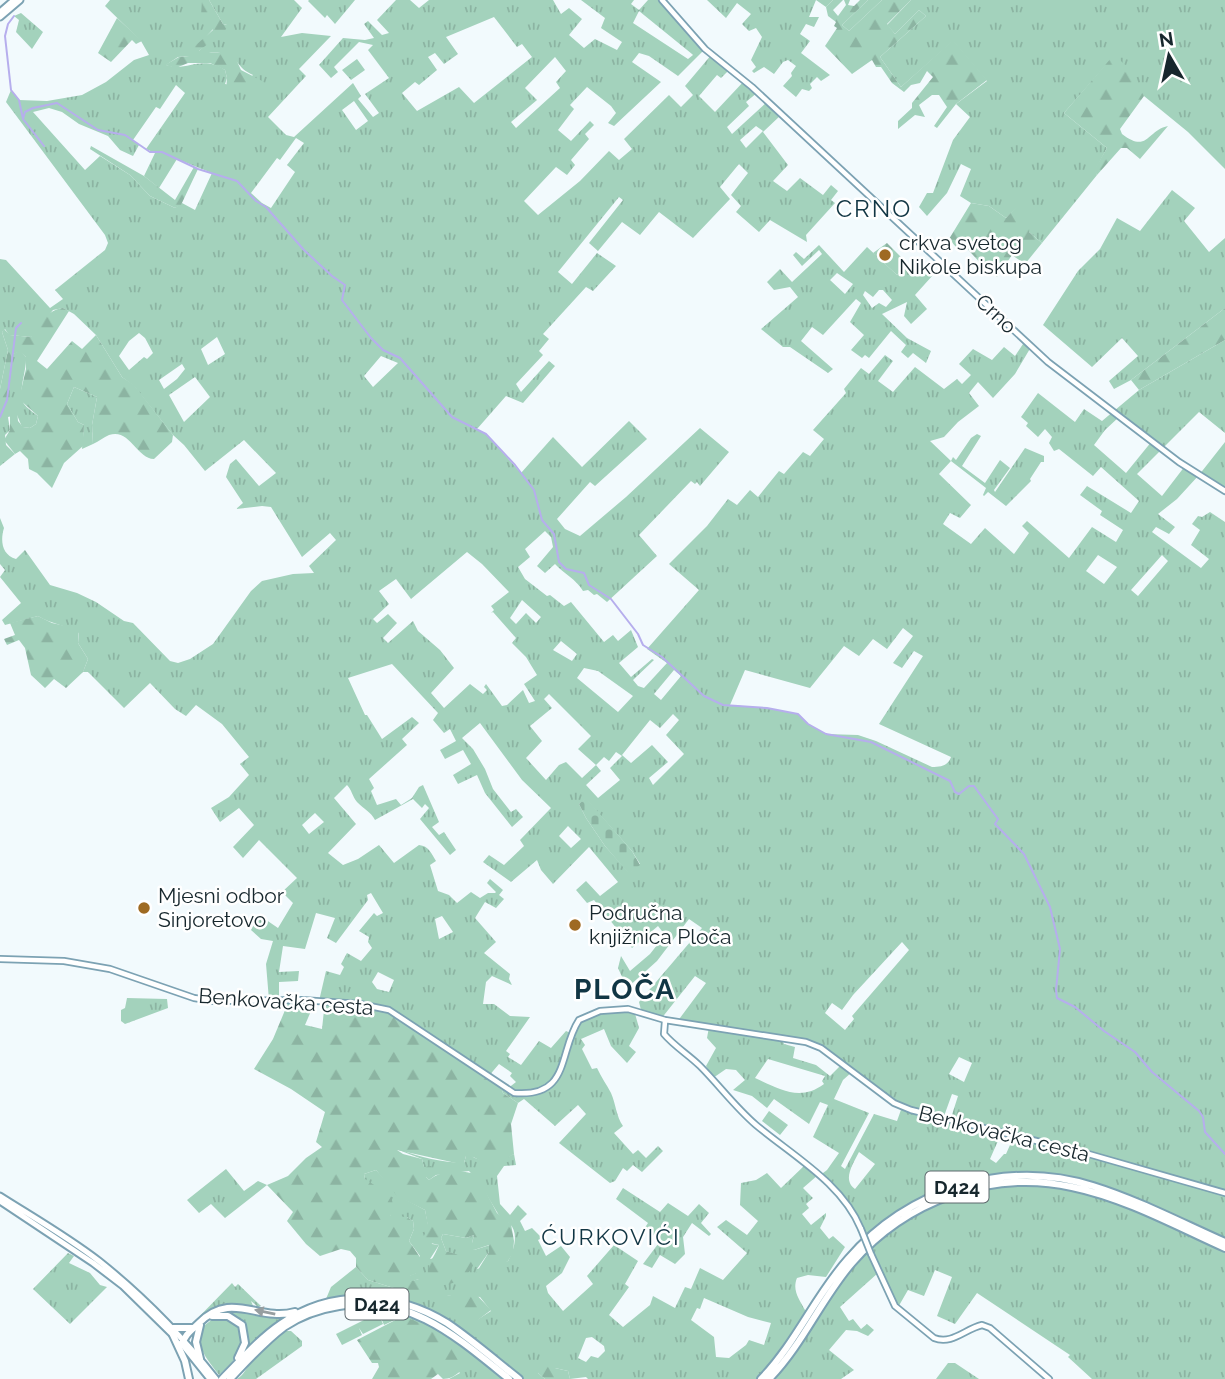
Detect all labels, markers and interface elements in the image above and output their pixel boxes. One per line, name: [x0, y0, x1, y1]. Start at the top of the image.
north arrow: [1134, 21, 1204, 91]
text: N: [1157, 27, 1175, 51]
district label: CRNO: [836, 194, 912, 223]
place label: crkva svetog Nikole biskupa: [899, 230, 1042, 279]
marker: crkva svetog Nikole biskupa: [877, 247, 893, 263]
street label: Crno: [971, 289, 1022, 339]
place label: Mjesni odbor Sinjoretovo: [158, 883, 285, 932]
marker: Mjesni odbor Sinjoretovo: [136, 900, 152, 916]
place label: Područna knjižnica Ploča: [589, 900, 731, 949]
marker: Područna knjižnica Ploča: [567, 917, 583, 933]
district label: PLOČA: [574, 973, 676, 1006]
street label: Benkovačka cesta: [198, 983, 374, 1020]
street label: Benkovačka cesta: [916, 1100, 1092, 1167]
road number: D424: [926, 1172, 988, 1203]
district label: ĆURKOVIĆI: [541, 1223, 681, 1250]
road number: D424: [346, 1288, 408, 1320]
one-way arrow: [254, 1307, 276, 1318]

